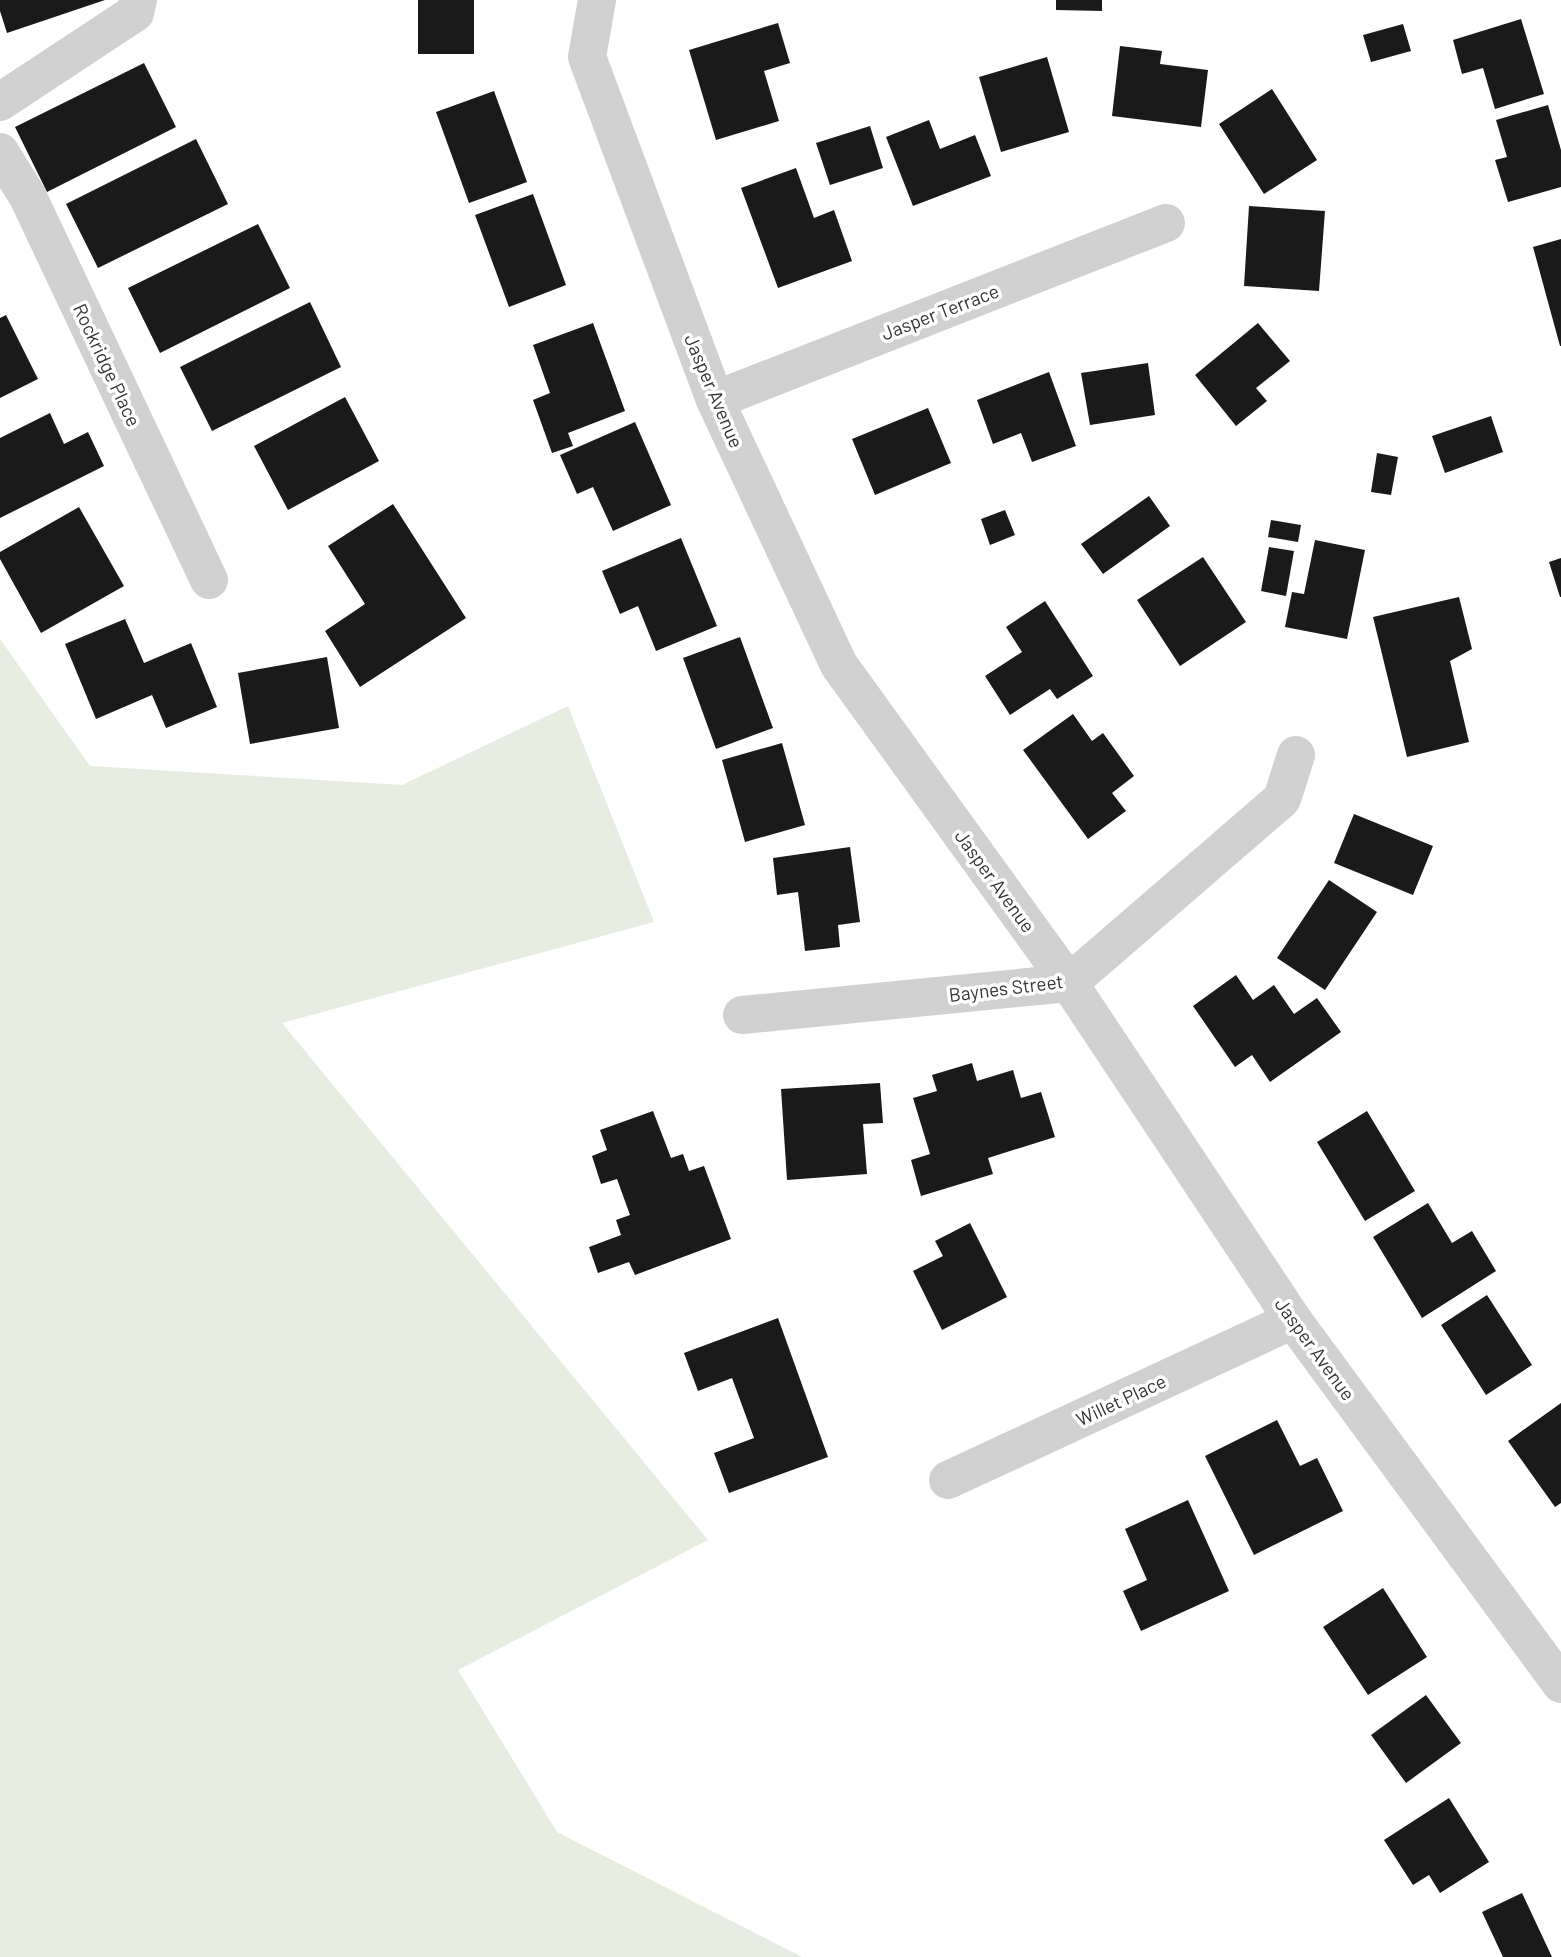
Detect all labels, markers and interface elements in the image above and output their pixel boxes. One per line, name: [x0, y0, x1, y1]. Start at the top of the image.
street label: Jasper Terrace: [878, 279, 1002, 345]
street label: Rockridge Place: [69, 300, 146, 430]
street label: Jasper Avenue: [680, 330, 749, 451]
street label: Jasper Avenue: [950, 825, 1040, 937]
street label: Baynes Street: [947, 969, 1064, 1006]
street label: Jasper Avenue: [1270, 1293, 1360, 1405]
street label: Willet Place: [1072, 1369, 1169, 1430]

